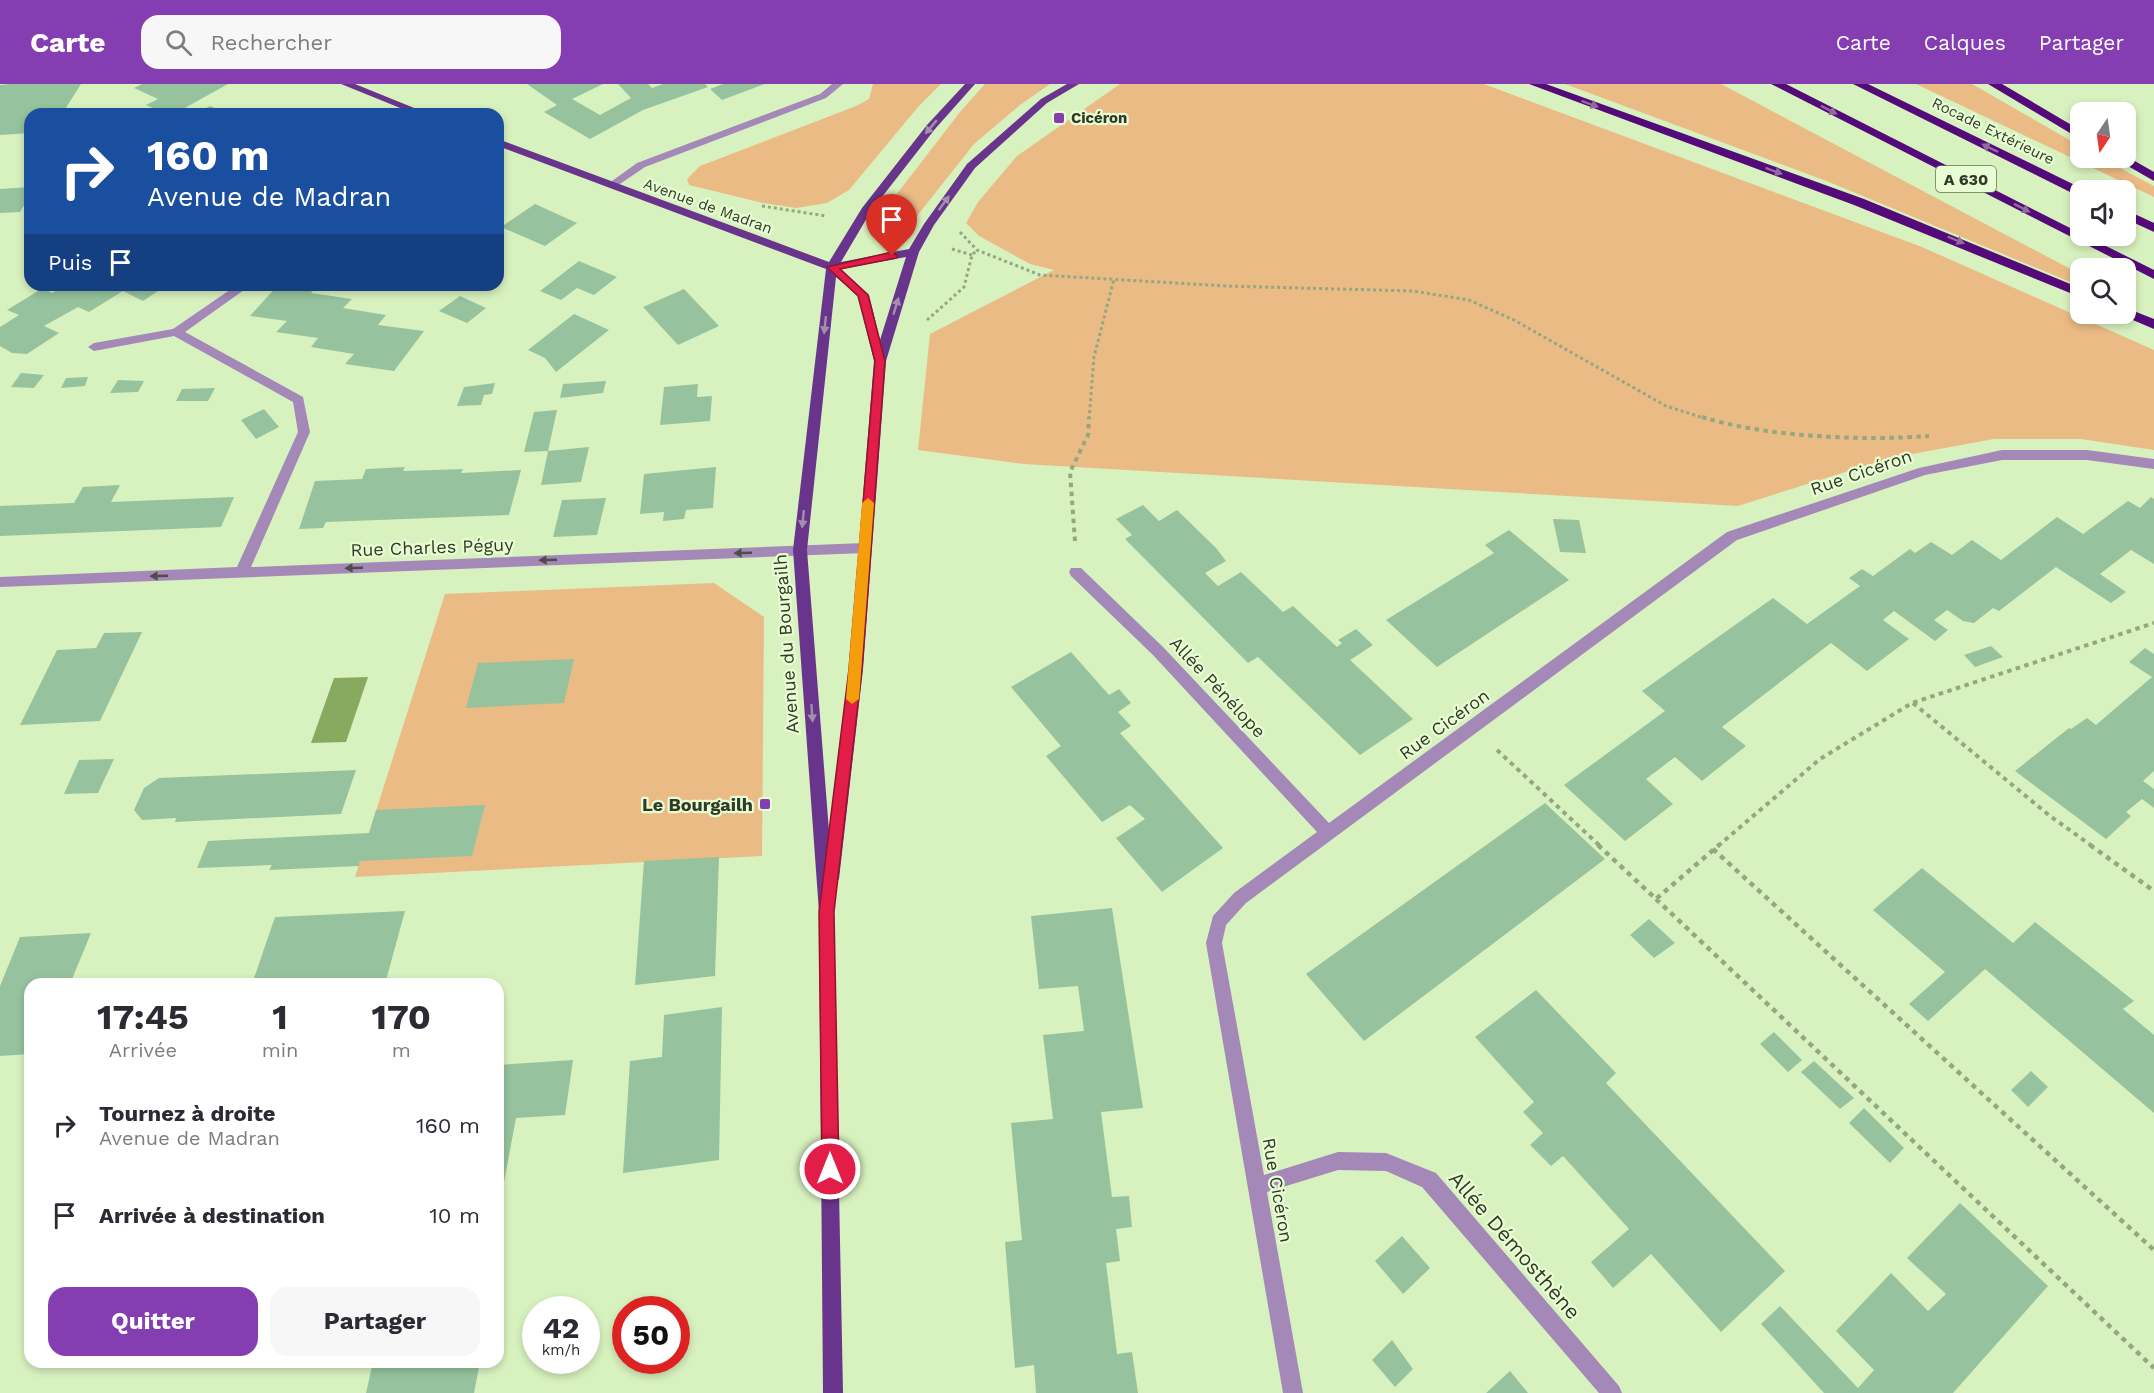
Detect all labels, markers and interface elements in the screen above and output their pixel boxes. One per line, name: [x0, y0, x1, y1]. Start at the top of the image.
search box: [141, 15, 561, 69]
text: Carte: [30, 26, 105, 59]
icon: search: [162, 26, 195, 59]
text: Rechercher: [210, 30, 332, 55]
text: Carte: [1836, 30, 1891, 55]
text: Calques: [1924, 30, 2006, 55]
text: Partager: [2039, 30, 2124, 55]
street label: Rocade Extérieure: [1929, 94, 2057, 168]
one-way arrow: [1581, 100, 1599, 109]
north arrow: [2070, 102, 2136, 168]
map controls: [2070, 102, 2136, 324]
one-way arrow: [1821, 106, 1838, 115]
place label: Cicéron: [1071, 109, 1127, 127]
marker: Cicéron: [1052, 111, 1066, 125]
one-way arrow: [925, 119, 938, 134]
text: 160 m: [147, 131, 270, 180]
icon: right: [48, 132, 126, 210]
one-way arrow: [1982, 143, 1999, 152]
one-way arrow: [1765, 166, 1783, 176]
road number: A 630: [1936, 166, 1996, 192]
street label: Avenue de Madran: [641, 174, 775, 238]
button: sound: [2070, 180, 2136, 246]
text: Avenue de Madran: [147, 181, 391, 213]
pin: [866, 194, 917, 256]
one-way arrow: [938, 195, 950, 211]
icon: arrive: [875, 203, 908, 236]
one-way arrow: [2014, 203, 2031, 213]
one-way arrow: [1947, 236, 1965, 246]
icon: arrive: [104, 246, 137, 279]
text: Puis: [48, 250, 92, 275]
button: search: [2070, 258, 2136, 324]
one-way arrow: [892, 297, 901, 315]
one-way arrow: [820, 315, 830, 334]
street label: Rue Cicéron: [1807, 445, 1915, 499]
one-way arrow: [798, 509, 808, 528]
street label: Rue Charles Péguy: [350, 534, 515, 560]
one-way arrow: [734, 548, 753, 557]
street label: Avenue du Bourgailh: [769, 553, 803, 735]
one-way arrow: [539, 556, 558, 565]
one-way arrow: [344, 563, 363, 572]
one-way arrow: [149, 571, 168, 580]
street label: Allée Pénélope: [1166, 632, 1270, 742]
street label: Rue Cicéron: [1395, 684, 1493, 764]
one-way arrow: [807, 704, 817, 723]
place label: Le Bourgailh: [642, 794, 753, 815]
marker: Le Bourgailh: [758, 797, 772, 811]
text: 17:45: [97, 996, 189, 1038]
text: 1: [272, 996, 288, 1038]
text: 170: [371, 996, 431, 1038]
text: Arrivée: [109, 1038, 177, 1062]
text: min: [262, 1038, 298, 1062]
text: m: [392, 1038, 411, 1062]
text: Tournez à droite: [99, 1101, 276, 1126]
icon: right: [48, 1109, 81, 1142]
text: 160 m: [416, 1113, 480, 1138]
text: Avenue de Madran: [99, 1126, 280, 1150]
street label: Rue Cicéron: [1258, 1136, 1298, 1244]
position arrow: [798, 1137, 862, 1201]
street label: Allée Démosthène: [1444, 1166, 1586, 1324]
icon: arrive: [48, 1199, 81, 1232]
text: Arrivée à destination: [99, 1203, 325, 1228]
text: 10 m: [429, 1203, 480, 1228]
button: Quitter: [48, 1287, 258, 1356]
button: Partager: [270, 1287, 480, 1356]
speed limit sign: 50: [612, 1296, 690, 1374]
text: 42: [543, 1310, 579, 1345]
text: km/h: [542, 1341, 580, 1359]

